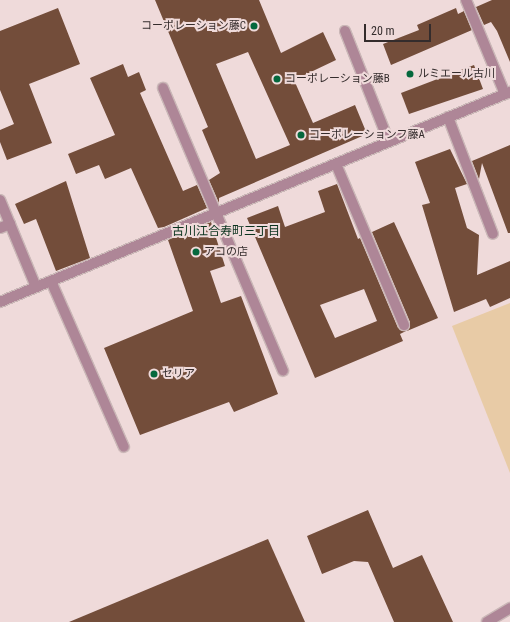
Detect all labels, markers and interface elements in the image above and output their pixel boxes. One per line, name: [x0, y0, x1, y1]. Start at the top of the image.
scale bar: [366, 16, 433, 42]
place label: コーポレーション藤C: [141, 19, 246, 33]
marker: コーポレーション藤C: [249, 21, 259, 31]
text: 20 m: [371, 24, 395, 38]
place label: ルミエール古川: [418, 67, 495, 81]
marker: ルミエール古川: [405, 69, 415, 79]
place label: コーポレーション藤B: [285, 72, 390, 86]
marker: コーポレーション藤B: [272, 74, 282, 84]
place label: コーポレーションフ藤A: [309, 128, 425, 142]
marker: コーポレーションフ藤A: [296, 130, 306, 140]
district label: 古川江合寿町三丁目: [172, 225, 280, 239]
place label: アコの店: [204, 245, 248, 259]
marker: アコの店: [191, 247, 201, 257]
place label: セリア: [162, 367, 195, 381]
marker: セリア: [149, 369, 159, 379]

